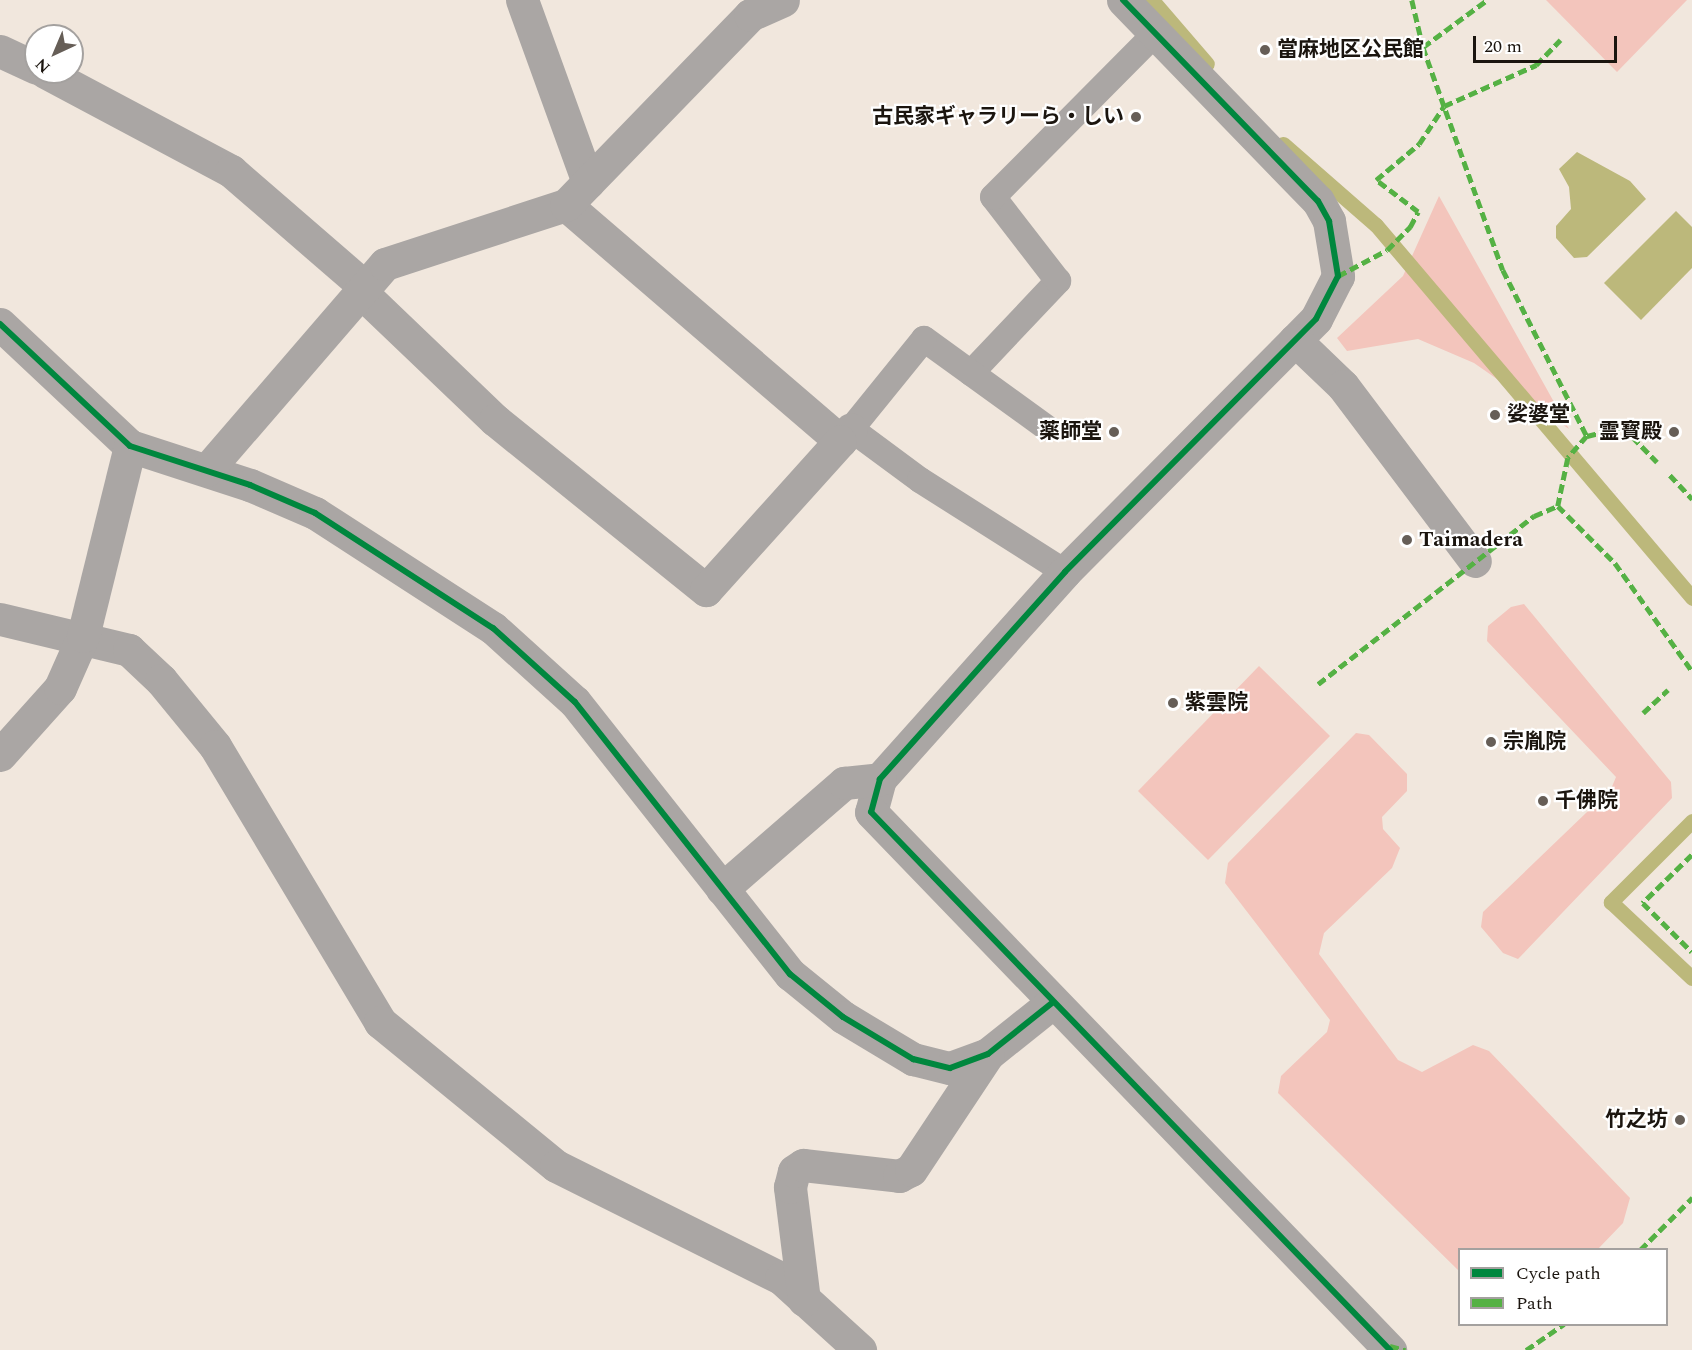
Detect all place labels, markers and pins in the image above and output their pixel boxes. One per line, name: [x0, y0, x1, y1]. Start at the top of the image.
place label: 當麻地区公民館: [1277, 37, 1424, 63]
marker: 當麻地区公民館: [1258, 43, 1272, 57]
place label: 古民家ギャラリーら・しい: [872, 104, 1124, 130]
marker: 古民家ギャラリーら・しい: [1129, 110, 1143, 124]
place label: 娑婆堂: [1507, 402, 1570, 428]
marker: 娑婆堂: [1488, 408, 1502, 422]
place label: 薬師堂: [1039, 419, 1102, 445]
place label: 霊寳殿: [1599, 419, 1662, 445]
marker: 薬師堂: [1107, 425, 1121, 439]
marker: 霊寳殿: [1667, 425, 1681, 439]
place label: Taimadera: [1419, 527, 1523, 553]
marker: Taimadera: [1400, 533, 1414, 547]
place label: 紫雲院: [1185, 690, 1248, 716]
marker: 紫雲院: [1166, 696, 1180, 710]
place label: 宗胤院: [1503, 729, 1566, 755]
marker: 宗胤院: [1484, 735, 1498, 749]
place label: 千佛院: [1555, 788, 1618, 814]
marker: 千佛院: [1536, 794, 1550, 808]
place label: 竹之坊: [1605, 1107, 1668, 1133]
marker: 竹之坊: [1673, 1113, 1687, 1127]

